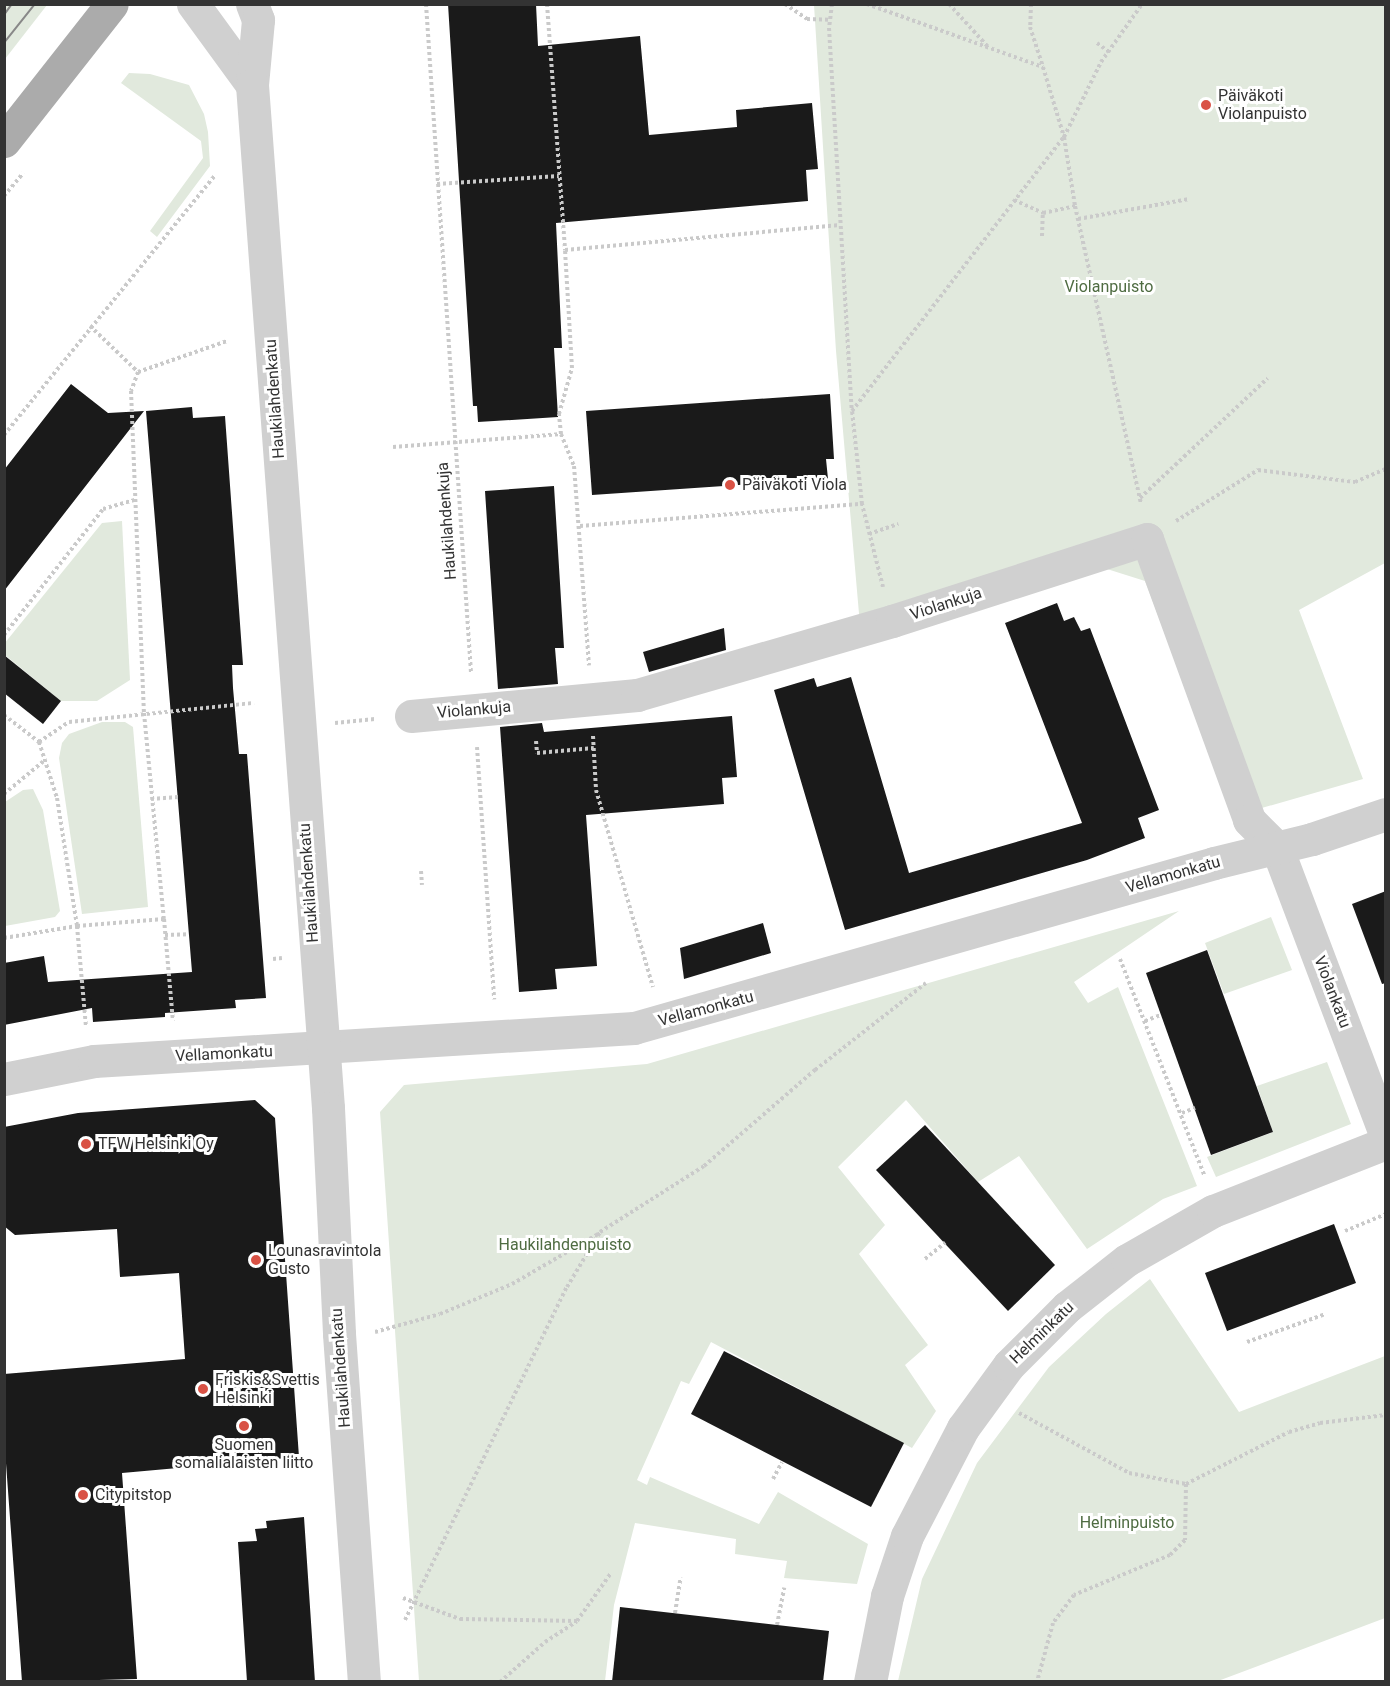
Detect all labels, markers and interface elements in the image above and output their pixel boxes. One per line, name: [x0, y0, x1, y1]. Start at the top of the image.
place label: Päiväkoti Violanpuisto: [1218, 86, 1307, 124]
marker: Päiväkoti Violanpuisto: [1199, 98, 1213, 112]
park label: Violanpuisto: [1065, 277, 1153, 297]
street label: Haukilahdenkatu: [261, 339, 289, 459]
street label: Haukilahdenkuja: [433, 461, 461, 581]
place label: Päiväkoti Viola: [742, 475, 847, 495]
marker: Päiväkoti Viola: [723, 478, 737, 492]
street label: Violankuja: [908, 583, 984, 625]
street label: Violankuja: [436, 697, 512, 723]
street label: Haukilahdenkatu: [295, 823, 323, 943]
street label: Vellamonkatu: [1123, 852, 1223, 898]
street label: Violankatu: [1310, 953, 1354, 1031]
street label: Vellamonkatu: [656, 987, 756, 1031]
street label: Vellamonkatu: [175, 1042, 273, 1066]
place label: TFW Helsinki Oy: [98, 1134, 214, 1154]
marker: TFW Helsinki Oy: [79, 1137, 93, 1151]
park label: Haukilahdenpuisto: [499, 1235, 631, 1255]
place label: Lounasravintola Gusto: [268, 1241, 381, 1279]
marker: Lounasravintola Gusto: [249, 1253, 263, 1267]
street label: Helminkatu: [1006, 1298, 1078, 1368]
street label: Haukilahdenkatu: [327, 1308, 355, 1428]
place label: Friskis&Svettis Helsinki: [215, 1370, 320, 1408]
marker: Friskis&Svettis Helsinki: [196, 1382, 210, 1396]
marker: Suomen somalialaisten liitto: [237, 1419, 251, 1433]
place label: Suomen somalialaisten liitto: [175, 1435, 313, 1473]
place label: Citypitstop: [95, 1485, 172, 1505]
marker: Citypitstop: [76, 1488, 90, 1502]
park label: Helminpuisto: [1080, 1513, 1174, 1533]

